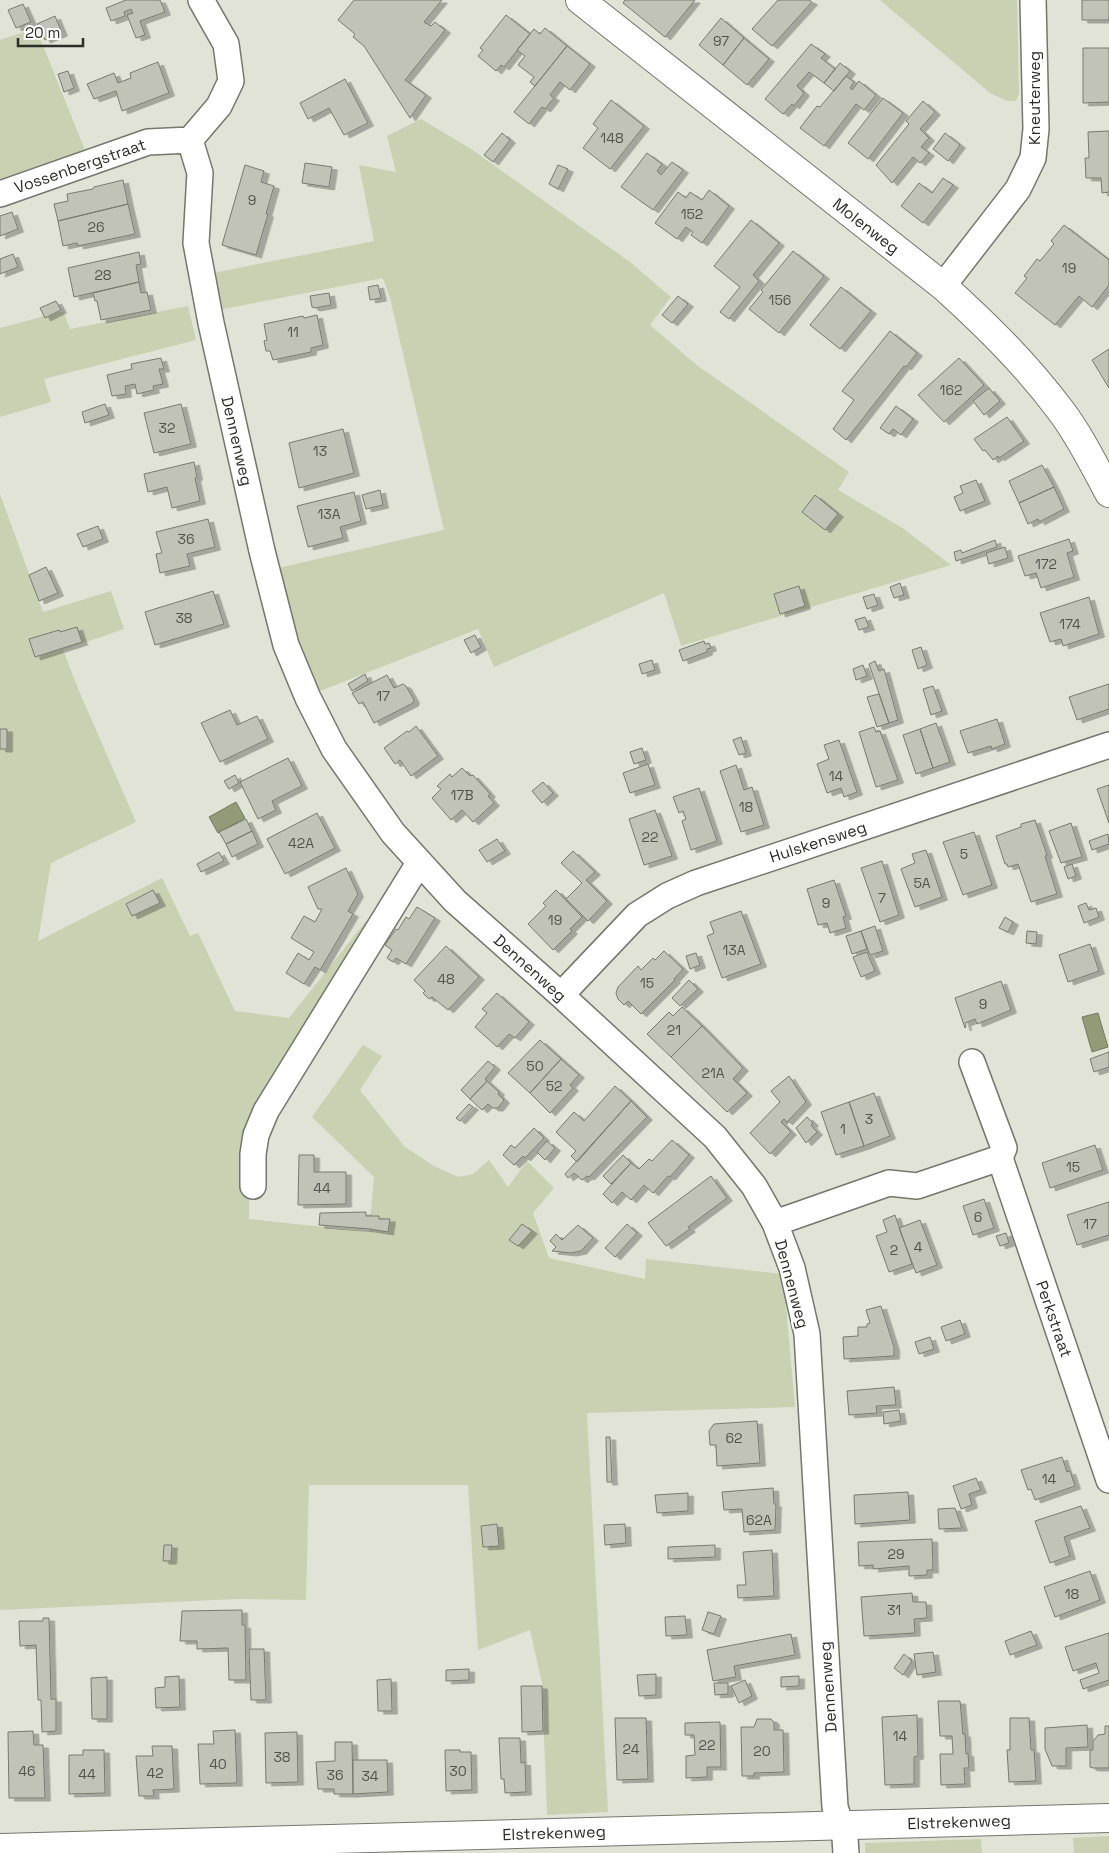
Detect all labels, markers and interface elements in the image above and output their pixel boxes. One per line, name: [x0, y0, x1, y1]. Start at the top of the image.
scale bar: [18, 15, 82, 47]
text: 20 m: [25, 23, 60, 42]
house number: 97: [713, 32, 729, 50]
street label: Kneuterweg: [1024, 51, 1045, 145]
house number: 148: [600, 129, 624, 147]
street label: Vossenbergstraat: [11, 134, 149, 198]
house number: 9: [248, 191, 256, 209]
street label: Molenweg: [828, 193, 904, 259]
house number: 152: [681, 205, 703, 223]
house number: 26: [87, 218, 105, 236]
house number: 19: [1062, 259, 1076, 277]
house number: 28: [94, 266, 112, 284]
house number: 156: [769, 291, 791, 309]
house number: 11: [287, 323, 299, 341]
house number: 162: [940, 381, 962, 399]
street label: Dennenweg: [216, 394, 258, 488]
house number: 32: [159, 419, 175, 437]
house number: 13: [313, 442, 327, 460]
house number: 13A: [317, 505, 341, 523]
house number: 36: [177, 530, 195, 548]
house number: 172: [1035, 555, 1057, 573]
house number: 38: [175, 609, 193, 627]
house number: 174: [1059, 615, 1081, 633]
house number: 17: [376, 687, 390, 705]
house number: 14: [829, 767, 844, 785]
house number: 17B: [450, 786, 474, 804]
house number: 18: [739, 798, 754, 816]
street label: Hulskensweg: [767, 816, 869, 868]
house number: 22: [642, 828, 658, 846]
house number: 42A: [288, 834, 314, 852]
house number: 5: [960, 845, 968, 863]
house number: 5A: [913, 874, 931, 892]
house number: 7: [878, 889, 886, 907]
house number: 9: [822, 894, 830, 912]
house number: 19: [548, 911, 562, 929]
street label: Dennenweg: [489, 930, 571, 1006]
house number: 13A: [722, 941, 746, 959]
house number: 48: [437, 970, 455, 988]
house number: 15: [640, 974, 654, 992]
house number: 9: [979, 995, 987, 1013]
house number: 21: [667, 1021, 681, 1039]
house number: 50: [526, 1057, 544, 1075]
house number: 21A: [701, 1064, 725, 1082]
house number: 52: [546, 1077, 562, 1095]
house number: 3: [865, 1110, 873, 1128]
house number: 1: [840, 1120, 846, 1138]
house number: 15: [1066, 1158, 1080, 1176]
house number: 44: [313, 1179, 331, 1197]
house number: 6: [974, 1208, 982, 1226]
house number: 17: [1083, 1215, 1097, 1233]
street label: Dennenweg: [770, 1237, 814, 1331]
house number: 4: [914, 1238, 923, 1256]
house number: 2: [890, 1241, 898, 1259]
street label: Perkstraat: [1031, 1278, 1077, 1360]
house number: 62: [726, 1429, 742, 1447]
house number: 14: [1042, 1470, 1057, 1488]
house number: 62A: [746, 1511, 772, 1529]
house number: 29: [888, 1545, 904, 1563]
house number: 18: [1065, 1585, 1080, 1603]
house number: 31: [887, 1601, 901, 1619]
street label: Dennenweg: [814, 1641, 842, 1733]
house number: 14: [893, 1727, 908, 1745]
house number: 22: [699, 1736, 715, 1754]
house number: 24: [623, 1740, 640, 1758]
house number: 20: [753, 1742, 771, 1760]
house number: 38: [273, 1748, 291, 1766]
house number: 40: [209, 1755, 227, 1773]
house number: 46: [18, 1762, 36, 1780]
house number: 30: [449, 1762, 467, 1780]
house number: 42: [146, 1764, 164, 1782]
house number: 44: [78, 1765, 96, 1783]
house number: 36: [326, 1766, 344, 1784]
house number: 34: [361, 1767, 379, 1785]
street label: Elstrekenweg: [907, 1810, 1011, 1834]
street label: Elstrekenweg: [502, 1821, 606, 1845]

